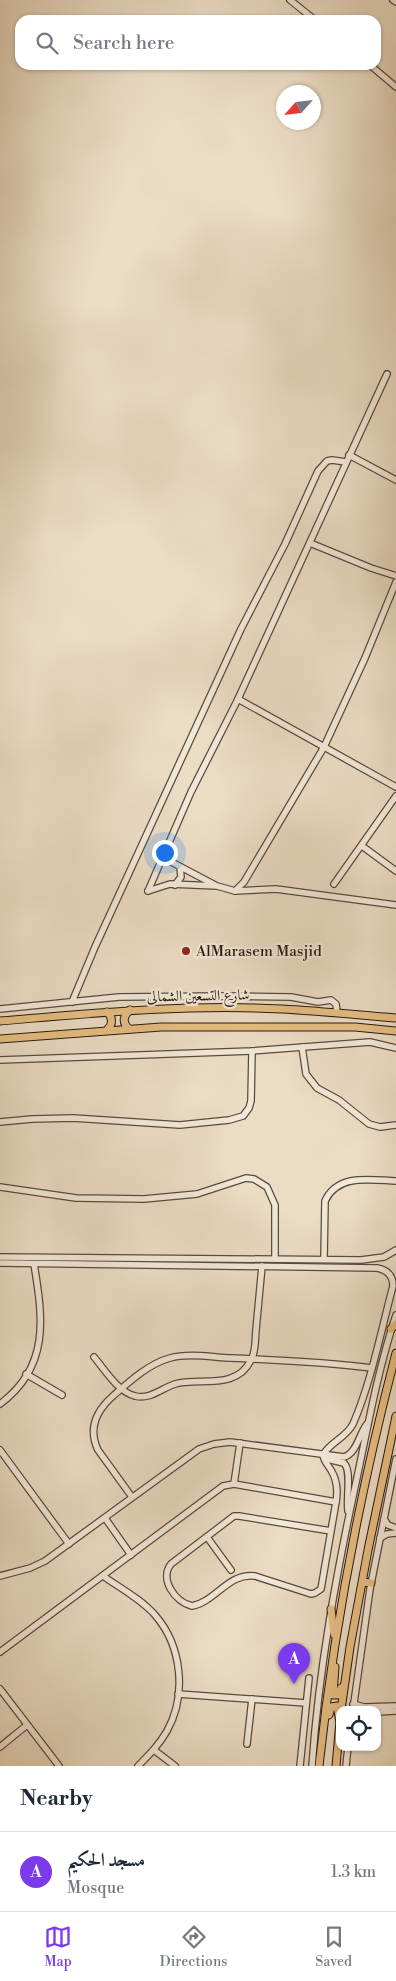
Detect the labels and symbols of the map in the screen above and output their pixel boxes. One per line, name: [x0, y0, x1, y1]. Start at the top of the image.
north arrow: [276, 85, 321, 130]
your location: [152, 840, 178, 866]
place label: AlMarasem Masjid: [195, 942, 322, 961]
marker: AlMarasem Masjid: [180, 945, 192, 957]
street label: شارع التسعين الشمالى: [146, 986, 250, 1009]
pin: A: [278, 1643, 310, 1684]

